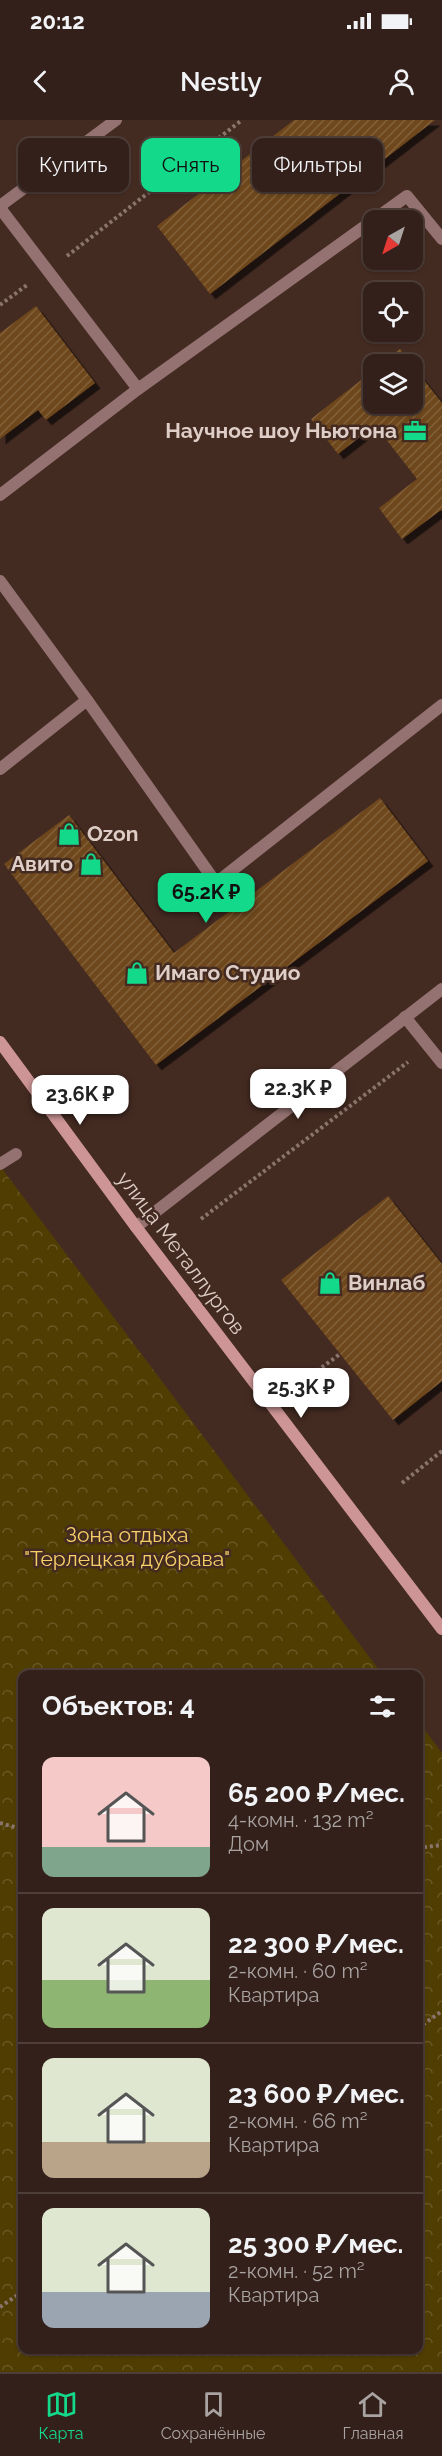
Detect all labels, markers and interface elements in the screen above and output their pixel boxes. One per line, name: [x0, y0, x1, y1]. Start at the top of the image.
text: 20:12: [30, 8, 85, 34]
icon: back: [24, 65, 57, 98]
icon: person: [385, 65, 418, 98]
text: Nestly: [180, 66, 262, 97]
chip: Купить: [18, 138, 129, 192]
chip: Снять: [141, 138, 240, 192]
chip: Фильтры: [252, 138, 383, 192]
north arrow: [363, 210, 423, 270]
map controls: [363, 210, 423, 414]
button: locate: [363, 282, 423, 342]
button: layers: [363, 354, 423, 414]
place label: Научное шоу Ньютона: [165, 418, 397, 443]
office icon: Научное шоу Ньютона: [402, 418, 428, 444]
shop icon: Ozon: [56, 821, 82, 847]
place label: Ozon: [87, 821, 138, 846]
place label: Авито: [11, 851, 73, 876]
shop icon: Авито: [78, 851, 104, 877]
pin: 65.2K ₽: [151, 873, 261, 924]
text: 65.2K ₽: [172, 880, 240, 904]
shop icon: Имаго Студио: [124, 960, 150, 986]
place label: Имаго Студио: [155, 960, 301, 985]
pin: 22.3K ₽: [243, 1069, 353, 1120]
pin: 23.6K ₽: [25, 1075, 135, 1126]
text: 22.3K ₽: [264, 1076, 332, 1100]
text: 23.6K ₽: [46, 1082, 114, 1106]
street label: улица Металлургов: [112, 1166, 251, 1339]
shop icon: Винлаб: [317, 1270, 343, 1296]
place label: Винлаб: [348, 1270, 425, 1295]
pin: 25.3K ₽: [246, 1368, 356, 1419]
text: 25.3K ₽: [267, 1375, 335, 1399]
park label: Зона отдыха "Терлецкая дубрава": [24, 1522, 230, 1571]
icon: filters: [366, 1690, 399, 1723]
text: Объектов: 4: [42, 1691, 195, 1721]
text: 65 200 ₽/мес.: [228, 1778, 405, 1808]
icon: home: [90, 1781, 162, 1853]
text: 4-комн. · 132 m²: [228, 1808, 373, 1832]
text: Дом: [228, 1832, 269, 1856]
text: 22 300 ₽/мес.: [228, 1929, 404, 1959]
icon: home: [90, 1932, 162, 2004]
text: 2-комн. · 60 m²: [228, 1959, 368, 1983]
text: Квартира: [228, 1983, 319, 2007]
text: 23 600 ₽/мес.: [228, 2079, 405, 2109]
icon: home: [90, 2082, 162, 2154]
text: 2-комн. · 66 m²: [228, 2109, 367, 2133]
text: Квартира: [228, 2133, 319, 2157]
text: 25 300 ₽/мес.: [228, 2229, 403, 2259]
icon: home: [90, 2232, 162, 2304]
text: 2-комн. · 52 m²: [228, 2259, 365, 2283]
text: Квартира: [228, 2283, 319, 2307]
tab: Карта: [39, 2388, 84, 2443]
tab: Сохранённые: [161, 2388, 265, 2443]
tab: Главная: [342, 2388, 403, 2443]

